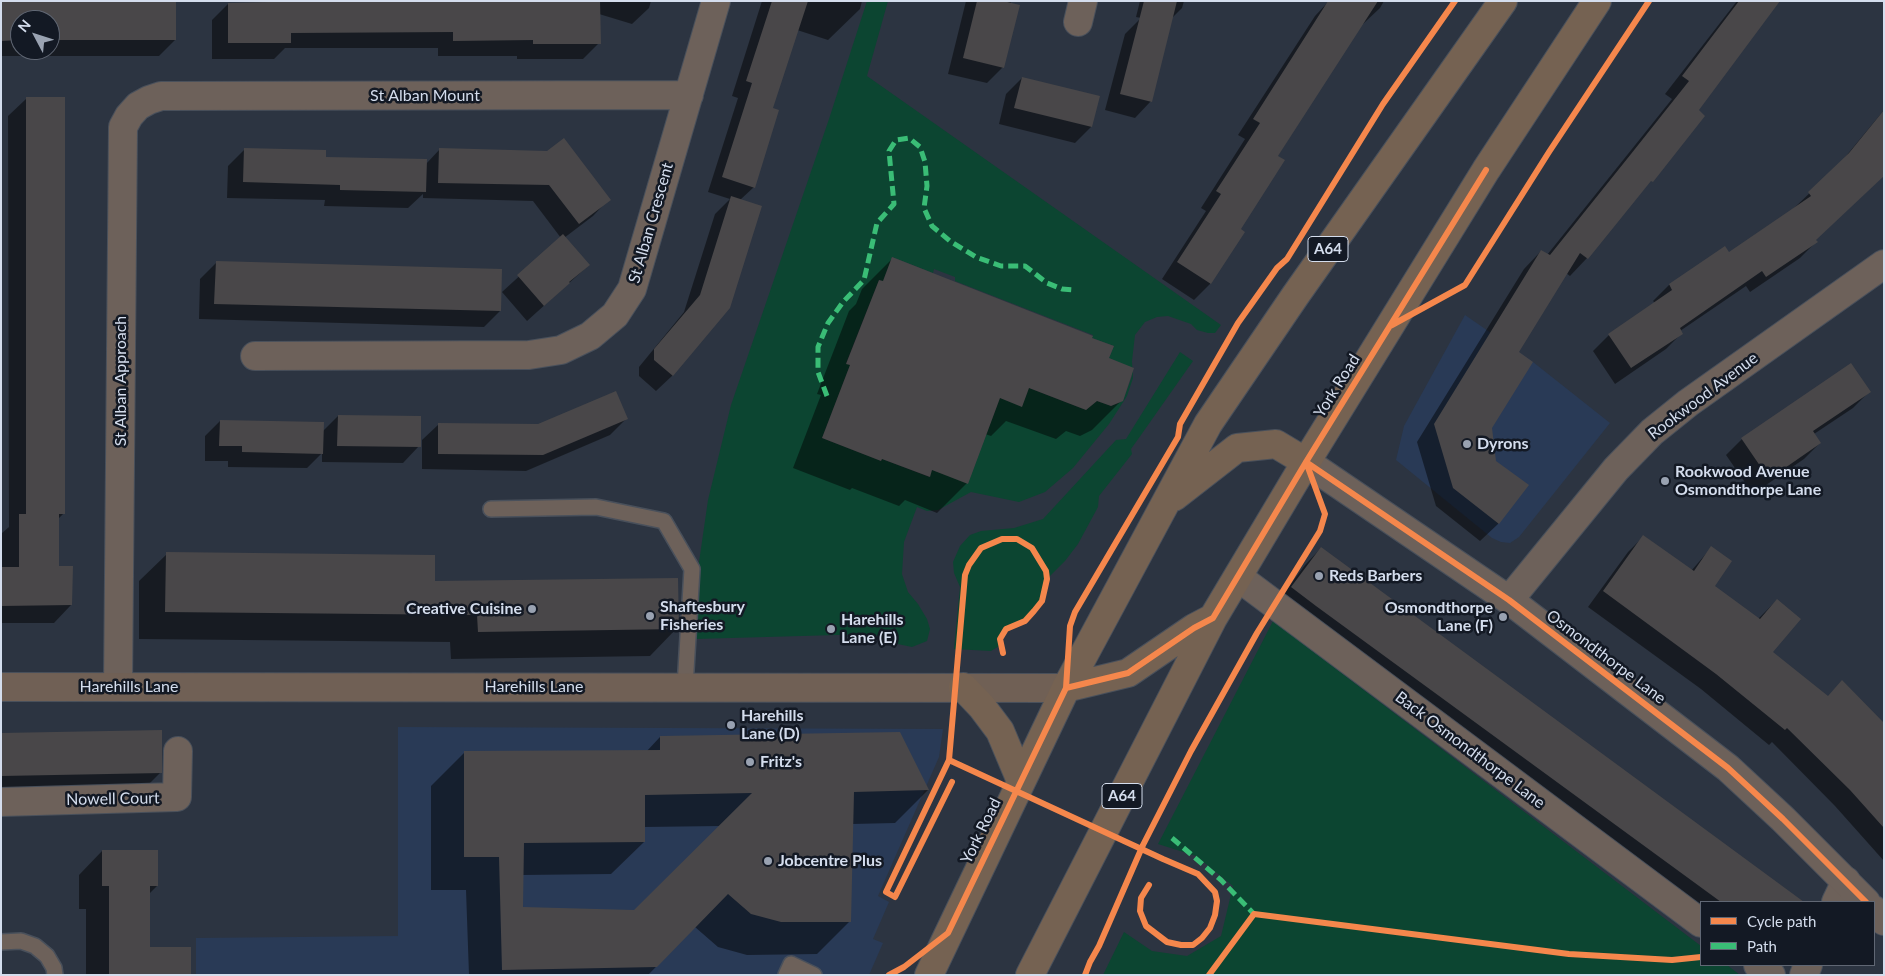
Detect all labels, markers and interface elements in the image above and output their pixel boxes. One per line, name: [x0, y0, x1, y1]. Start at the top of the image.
north arrow: [10, 10, 60, 60]
text: N: [14, 16, 34, 35]
street label: St Alban Mount: [370, 86, 480, 106]
street label: St Alban Crescent: [625, 160, 677, 286]
road number: A64: [1308, 236, 1348, 262]
street label: St Alban Approach: [111, 316, 131, 446]
street label: Rookwood Avenue: [1644, 348, 1762, 444]
street label: York Road: [1310, 351, 1364, 421]
place label: Dyrons: [1477, 434, 1529, 454]
marker: Dyrons: [1461, 438, 1473, 450]
place label: Rookwood Avenue Osmondthorpe Lane: [1675, 462, 1821, 500]
marker: Rookwood Avenue Osmondthorpe Lane: [1659, 475, 1671, 487]
place label: Reds Barbers: [1329, 566, 1422, 586]
marker: Reds Barbers: [1313, 570, 1325, 582]
place label: Shaftesbury Fisheries: [660, 597, 745, 635]
place label: Osmondthorpe Lane (F): [1385, 598, 1493, 636]
place label: Creative Cuisine: [406, 599, 522, 619]
marker: Creative Cuisine: [526, 603, 538, 615]
street label: Osmondthorpe Lane: [1543, 606, 1669, 708]
marker: Shaftesbury Fisheries: [644, 610, 656, 622]
place label: Harehills Lane (E): [841, 610, 904, 648]
marker: Osmondthorpe Lane (F): [1497, 611, 1509, 623]
marker: Harehills Lane (E): [825, 623, 837, 635]
street label: Harehills Lane: [80, 677, 178, 697]
street label: Harehills Lane: [485, 677, 583, 697]
street label: Back Osmondthorpe Lane: [1391, 687, 1549, 813]
place label: Harehills Lane (D): [741, 706, 804, 744]
marker: Harehills Lane (D): [725, 719, 737, 731]
place label: Fritz's: [760, 752, 802, 772]
marker: Fritz's: [744, 756, 756, 768]
road number: A64: [1102, 784, 1142, 808]
street label: Nowell Court: [66, 789, 160, 809]
street label: York Road: [957, 795, 1005, 867]
place label: Jobcentre Plus: [778, 851, 882, 871]
marker: Jobcentre Plus: [762, 855, 774, 867]
legend: [1700, 901, 1875, 966]
text: Cycle path: [1747, 912, 1816, 930]
text: Path: [1747, 937, 1777, 955]

